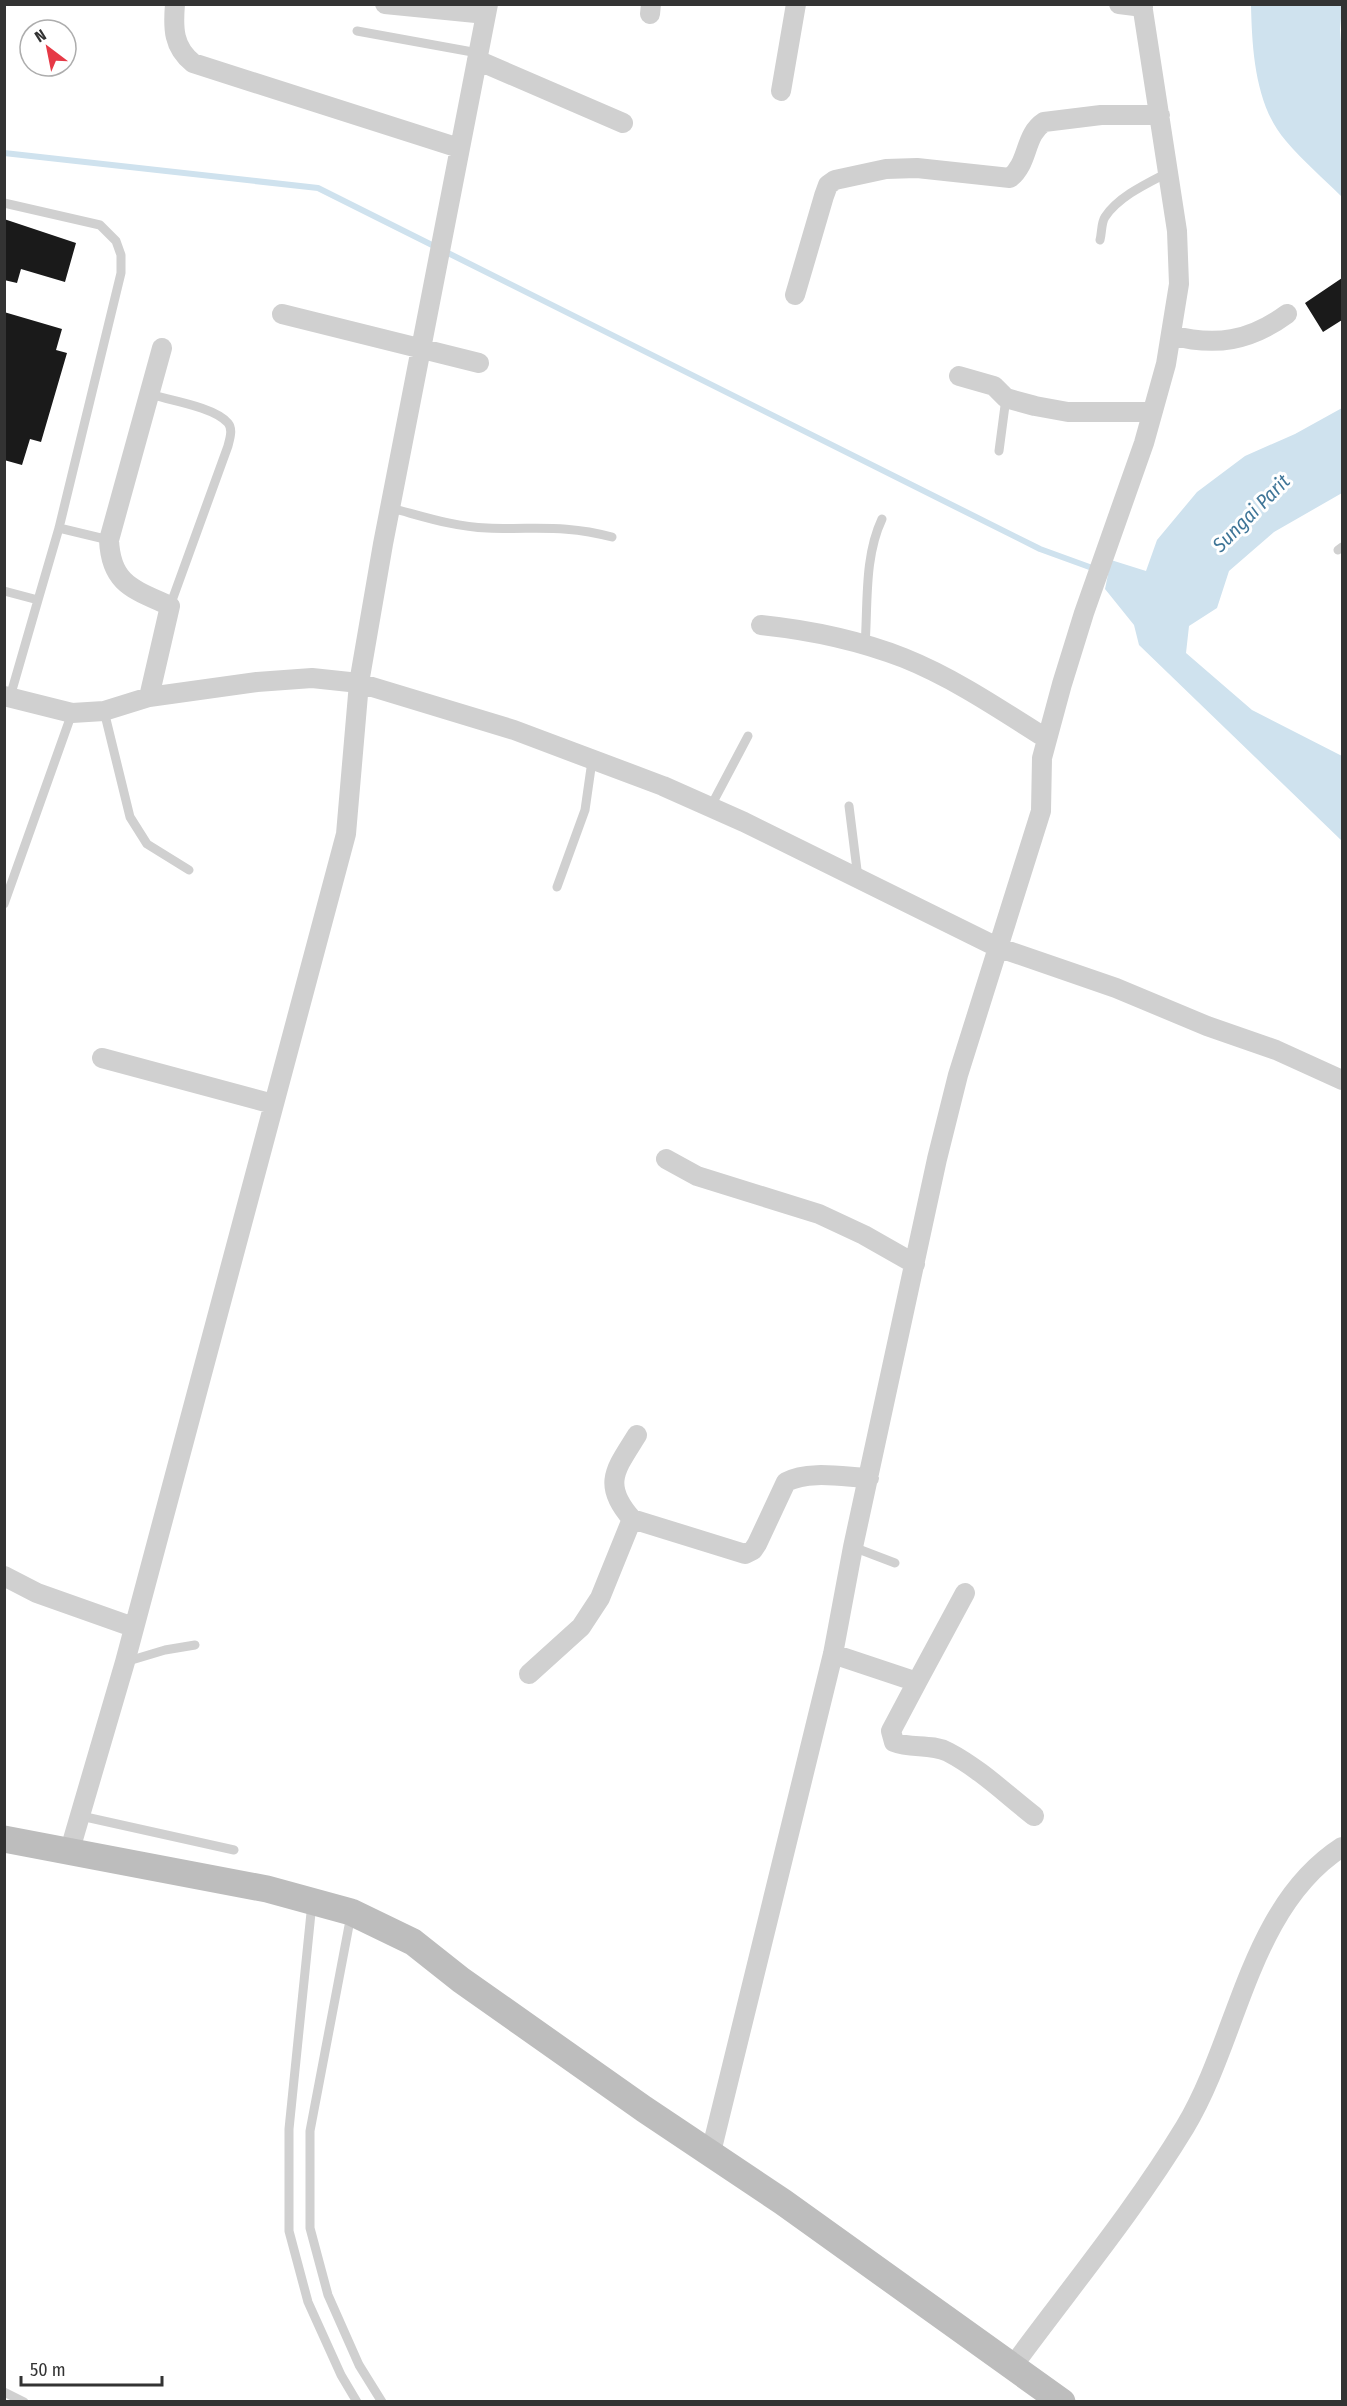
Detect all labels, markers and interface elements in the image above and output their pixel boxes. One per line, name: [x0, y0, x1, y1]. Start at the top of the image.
north arrow: [18, 18, 78, 78]
text: N: [31, 25, 49, 46]
water label: Sungai Parit: [1207, 469, 1295, 557]
scale bar: [21, 2349, 162, 2387]
text: 50 m: [30, 2359, 66, 2381]

